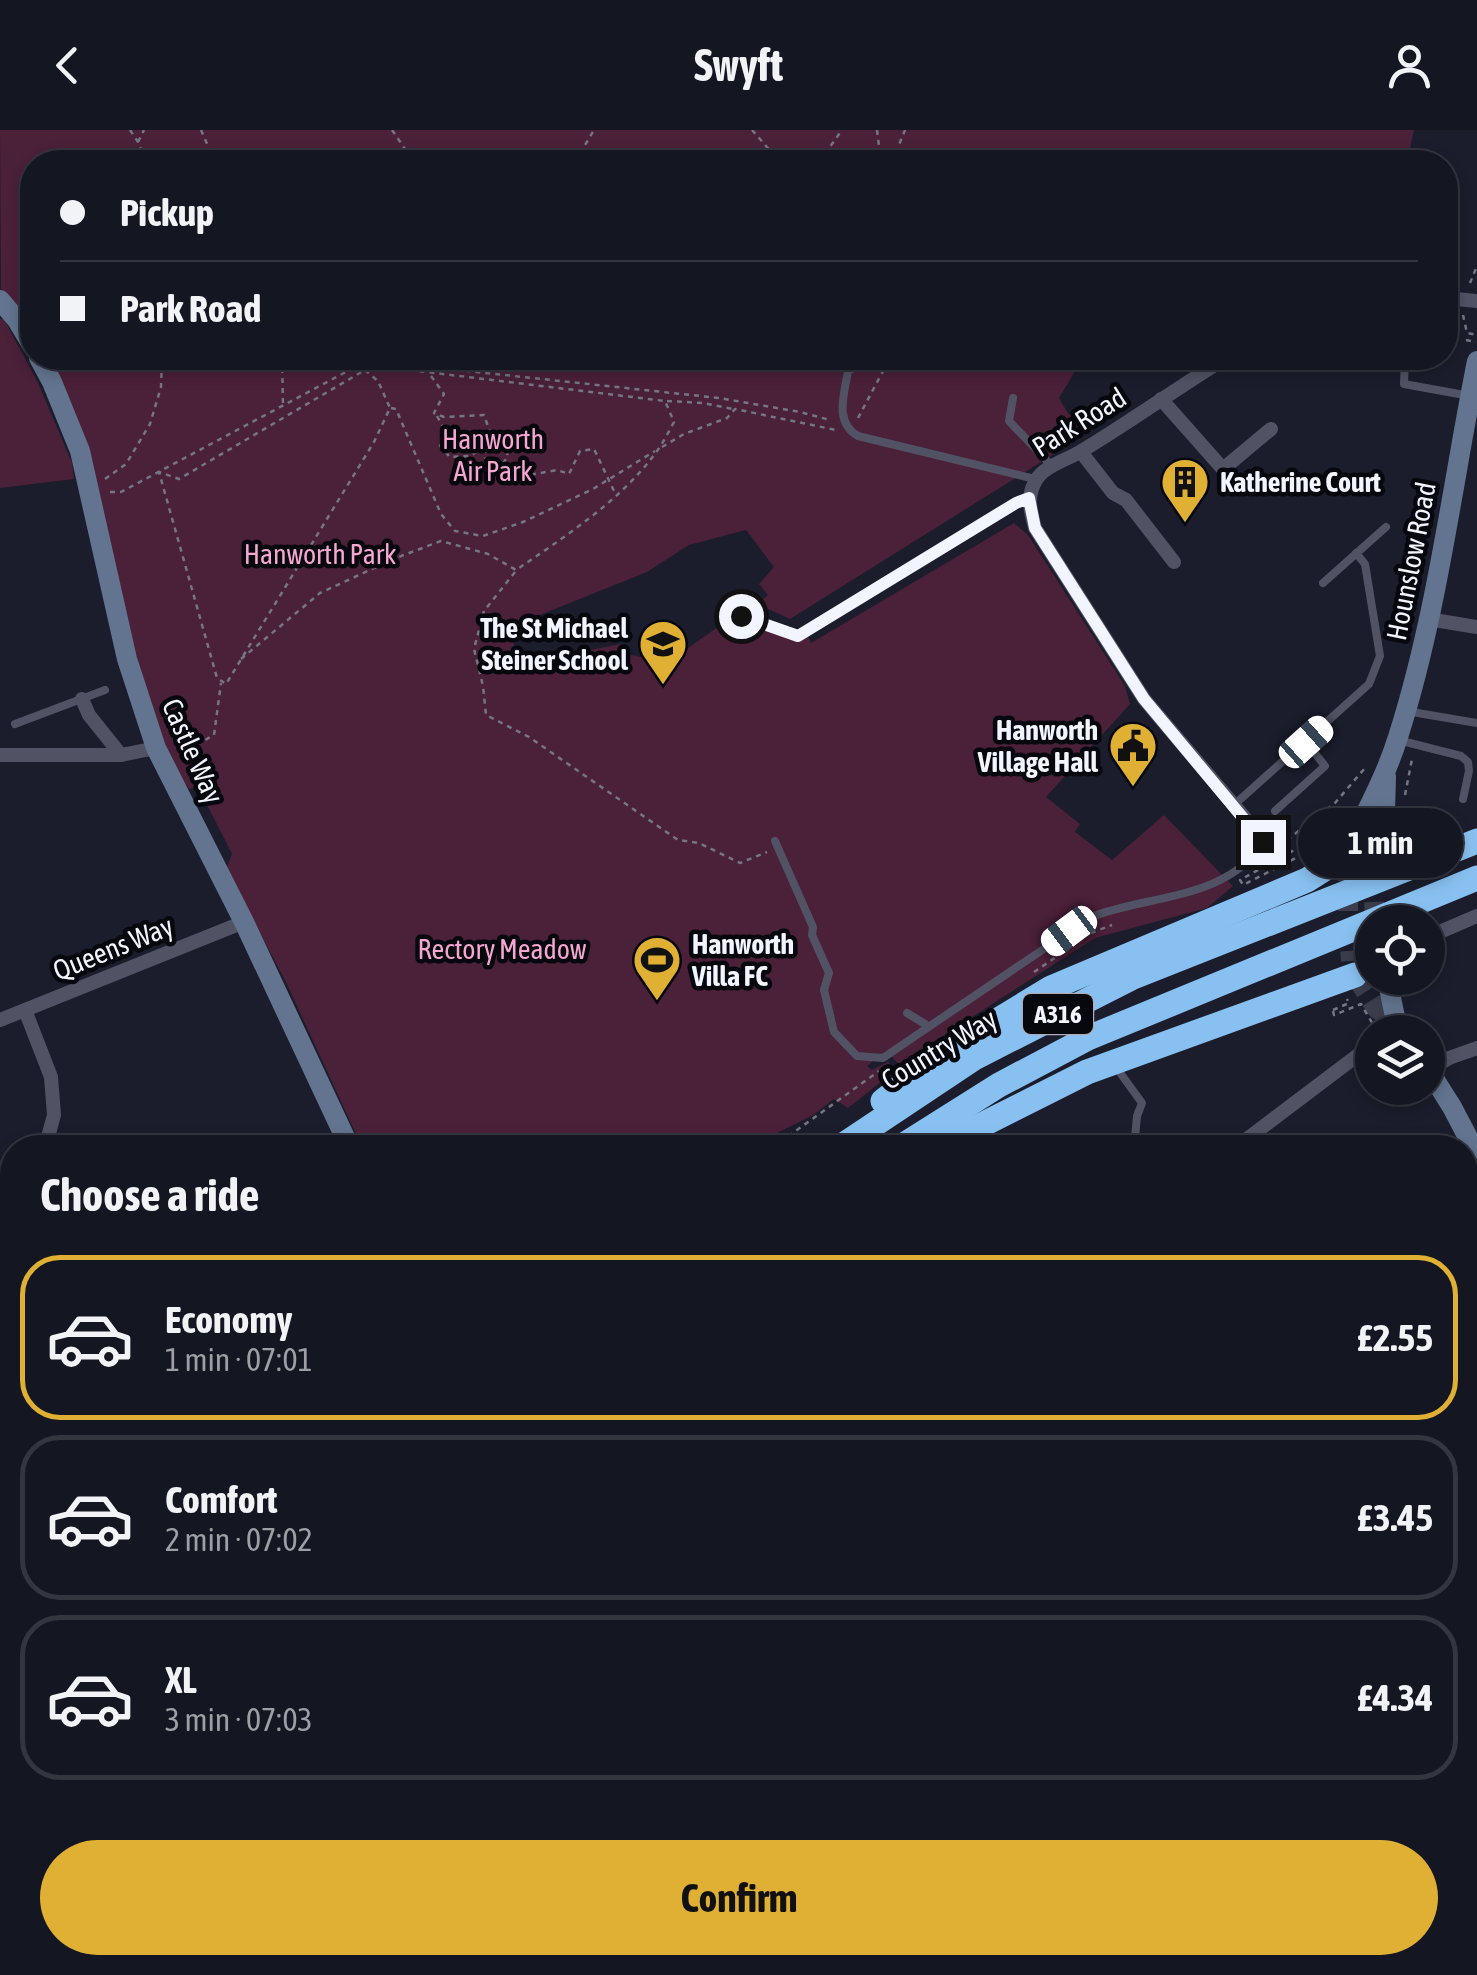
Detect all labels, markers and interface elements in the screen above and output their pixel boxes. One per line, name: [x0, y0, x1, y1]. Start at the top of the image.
icon: back: [40, 38, 95, 93]
icon: person: [1382, 38, 1437, 93]
text: Swyft: [694, 39, 783, 91]
text: Pickup: [120, 191, 214, 234]
text: Park Road: [120, 287, 261, 330]
street label: Park Road: [1026, 381, 1132, 463]
park label: Hanworth Air Park: [442, 423, 544, 487]
building icon: Katherine Court: [1159, 456, 1211, 524]
place label: Katherine Court: [1220, 466, 1381, 498]
street label: Hounslow Road: [1380, 479, 1442, 643]
park label: Hanworth Park: [244, 538, 396, 570]
route start: [719, 594, 764, 639]
place label: The St Michael Steiner School: [480, 612, 629, 676]
school or university icon: The St Michael Steiner School: [637, 618, 689, 686]
street label: Castle Way: [156, 694, 230, 808]
car: [1274, 711, 1338, 773]
place label: Hanworth Village Hall: [977, 714, 1099, 778]
public building icon: Hanworth Village Hall: [1107, 720, 1159, 788]
callout: 1 min: [1298, 807, 1463, 877]
route end: [1241, 820, 1286, 865]
text: 1 min: [1348, 824, 1413, 861]
car: [1036, 901, 1102, 961]
map controls: [1355, 905, 1445, 1105]
button: locate: [1355, 905, 1445, 995]
street label: Queens Way: [48, 909, 178, 987]
place label: Hanworth Villa FC: [691, 928, 794, 992]
park label: Rectory Meadow: [418, 933, 587, 965]
sports icon: Hanworth Villa FC: [631, 934, 683, 1002]
road number: A316: [1023, 994, 1093, 1034]
street label: Country Way: [876, 1002, 1002, 1096]
button: layers: [1355, 1015, 1445, 1105]
text: Choose a ride: [40, 1169, 259, 1221]
icon: car: [45, 1293, 135, 1383]
text: Economy: [165, 1298, 292, 1341]
text: £2.55: [1357, 1316, 1433, 1359]
text: 1 min · 07:01: [165, 1341, 312, 1378]
icon: car: [45, 1473, 135, 1563]
text: Comfort: [165, 1478, 277, 1521]
text: £3.45: [1357, 1496, 1433, 1539]
text: 2 min · 07:02: [165, 1521, 312, 1558]
icon: car: [45, 1653, 135, 1743]
text: XL: [165, 1658, 197, 1701]
text: £4.34: [1357, 1676, 1433, 1719]
text: 3 min · 07:03: [165, 1701, 312, 1738]
button: Confirm: [40, 1840, 1438, 1955]

